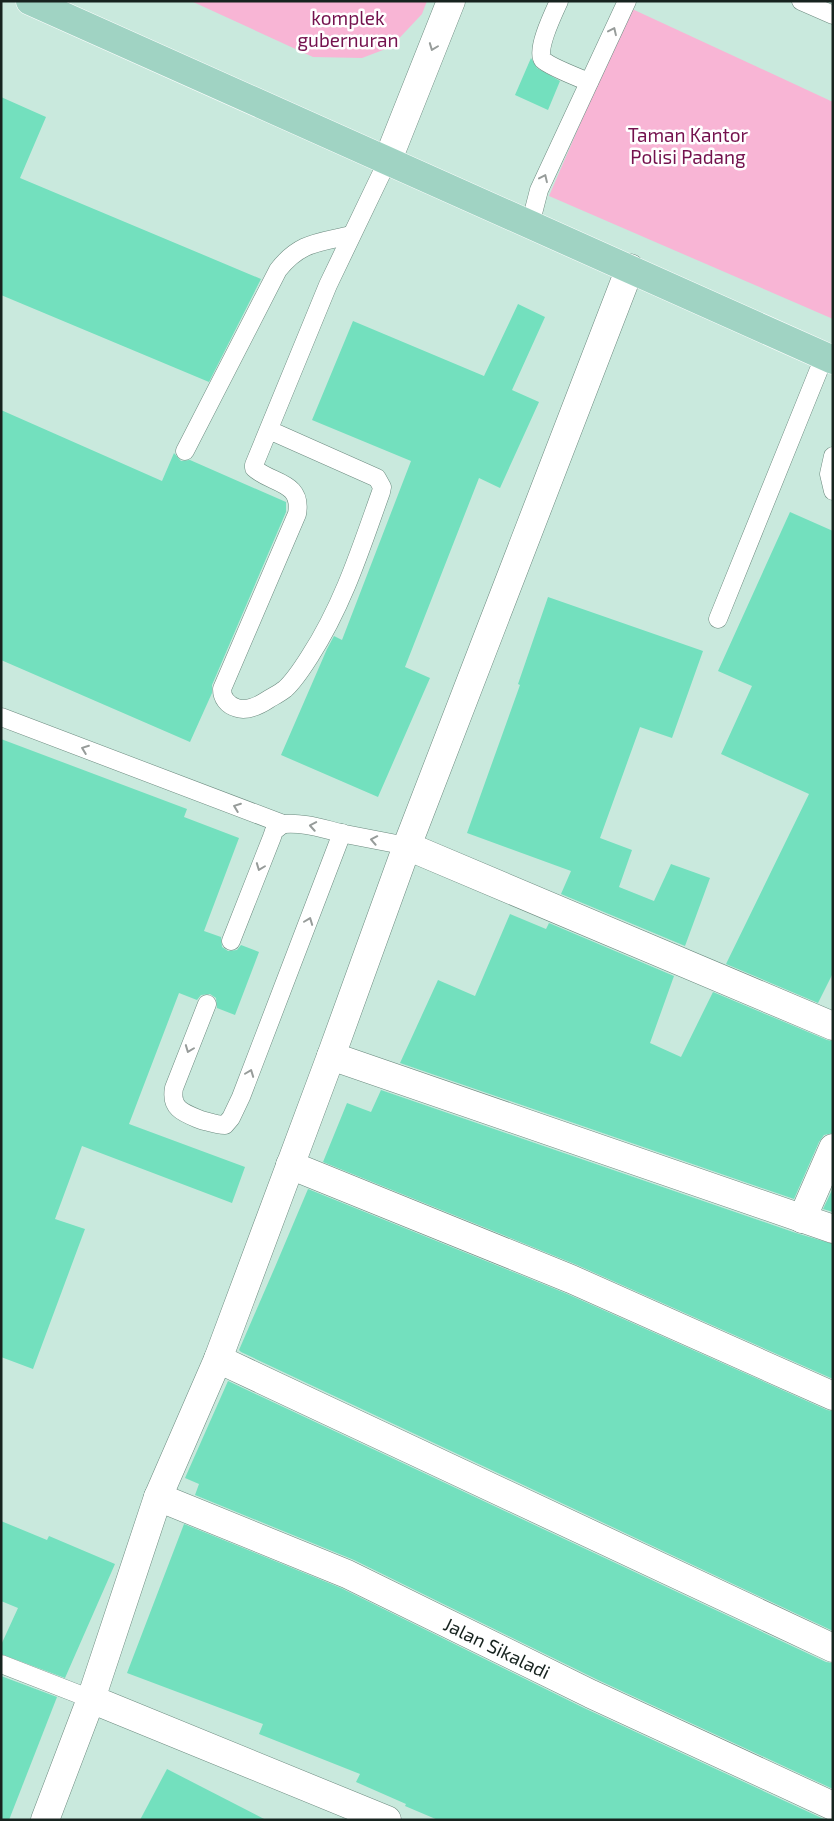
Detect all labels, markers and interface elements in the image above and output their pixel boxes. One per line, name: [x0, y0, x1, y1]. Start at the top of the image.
park label: komplek gubernuran: [297, 6, 399, 51]
one-way arrow: [606, 27, 617, 36]
one-way arrow: [429, 42, 439, 50]
park label: Taman Kantor Polisi Padang: [628, 123, 749, 168]
one-way arrow: [538, 174, 549, 183]
one-way arrow: [81, 745, 90, 755]
one-way arrow: [233, 803, 242, 813]
one-way arrow: [308, 821, 317, 831]
one-way arrow: [370, 835, 379, 845]
one-way arrow: [256, 862, 266, 870]
one-way arrow: [302, 917, 313, 926]
one-way arrow: [185, 1044, 195, 1053]
one-way arrow: [244, 1069, 255, 1078]
street label: Jalan Sikaladi: [440, 1612, 554, 1683]

